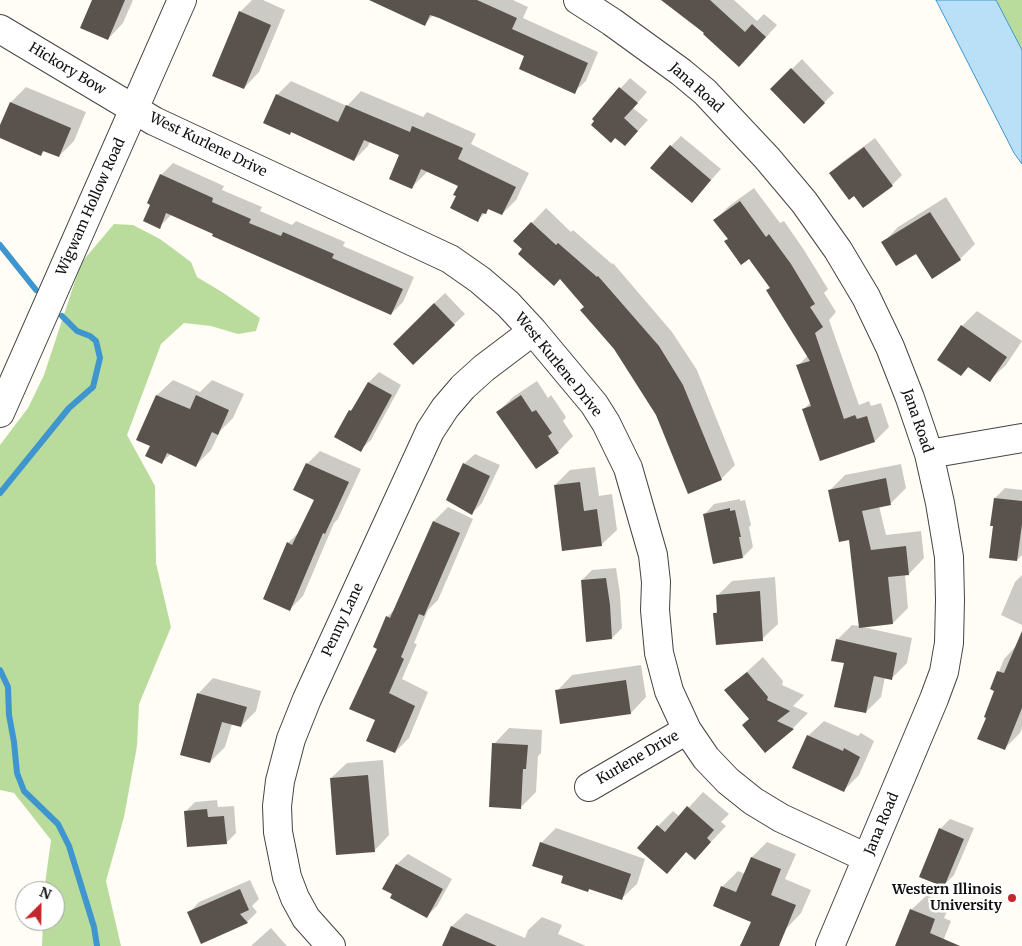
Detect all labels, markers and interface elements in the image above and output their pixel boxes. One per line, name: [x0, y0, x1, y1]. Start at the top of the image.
street label: Hickory Bow: [25, 39, 109, 99]
street label: Jana Road: [666, 60, 726, 116]
street label: West Kurlene Drive: [147, 109, 269, 181]
street label: Wigwam Hollow Road: [53, 136, 129, 278]
street label: West Kurlene Drive: [511, 310, 605, 420]
street label: Jana Road: [898, 387, 936, 455]
street label: Penny Lane: [319, 581, 367, 659]
street label: Kurlene Drive: [594, 728, 682, 788]
street label: Jana Road: [861, 790, 903, 858]
north arrow: [15, 881, 65, 931]
place label: Western Illinois University: [892, 882, 1002, 914]
text: N: [37, 883, 54, 904]
marker: Western Illinois University: [1006, 892, 1018, 904]

